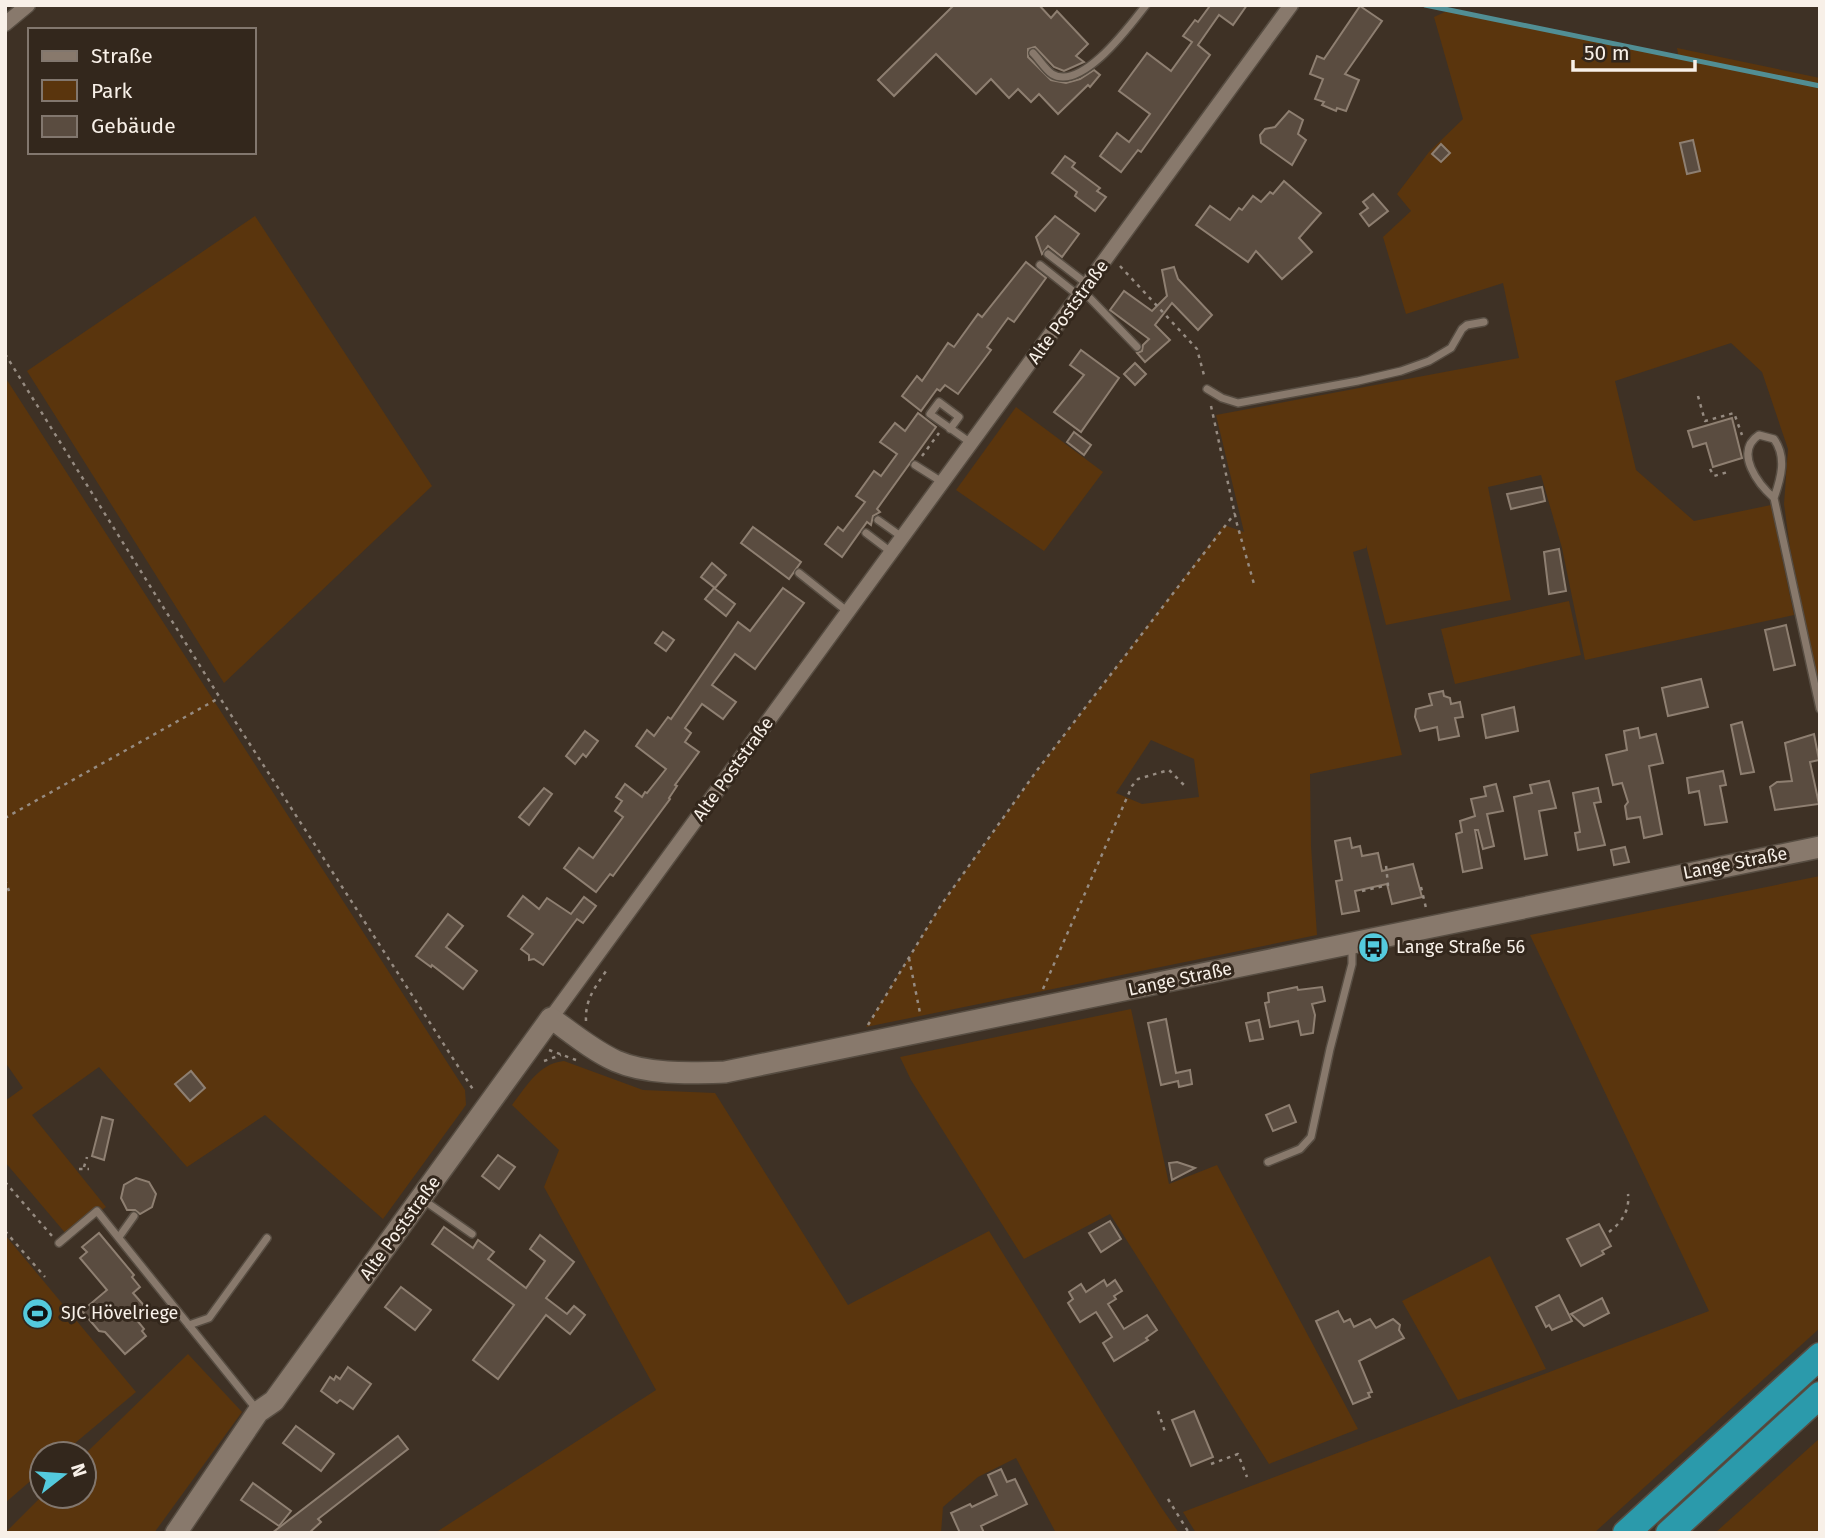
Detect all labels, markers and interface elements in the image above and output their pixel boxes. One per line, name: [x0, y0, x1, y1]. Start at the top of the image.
legend: [28, 28, 256, 154]
scale bar: [1573, 28, 1696, 72]
text: 50 m: [1584, 40, 1630, 66]
text: Straße: [91, 43, 153, 69]
text: Park: [91, 78, 133, 104]
text: Gebäude: [91, 113, 176, 139]
street label: Alte Poststraße: [1023, 256, 1113, 368]
street label: Alte Poststraße: [688, 713, 778, 825]
street label: Lange Straße: [1681, 842, 1789, 884]
bus stop icon: Lange Straße 56: [1356, 930, 1390, 964]
place label: Lange Straße 56: [1396, 936, 1525, 958]
street label: Lange Straße: [1126, 957, 1234, 1001]
street label: Alte Poststraße: [355, 1172, 445, 1284]
sports icon: SJC Hövelriege: [21, 1296, 55, 1330]
place label: SJC Hövelriege: [61, 1302, 178, 1324]
north arrow: [28, 1440, 98, 1510]
text: N: [66, 1461, 92, 1480]

